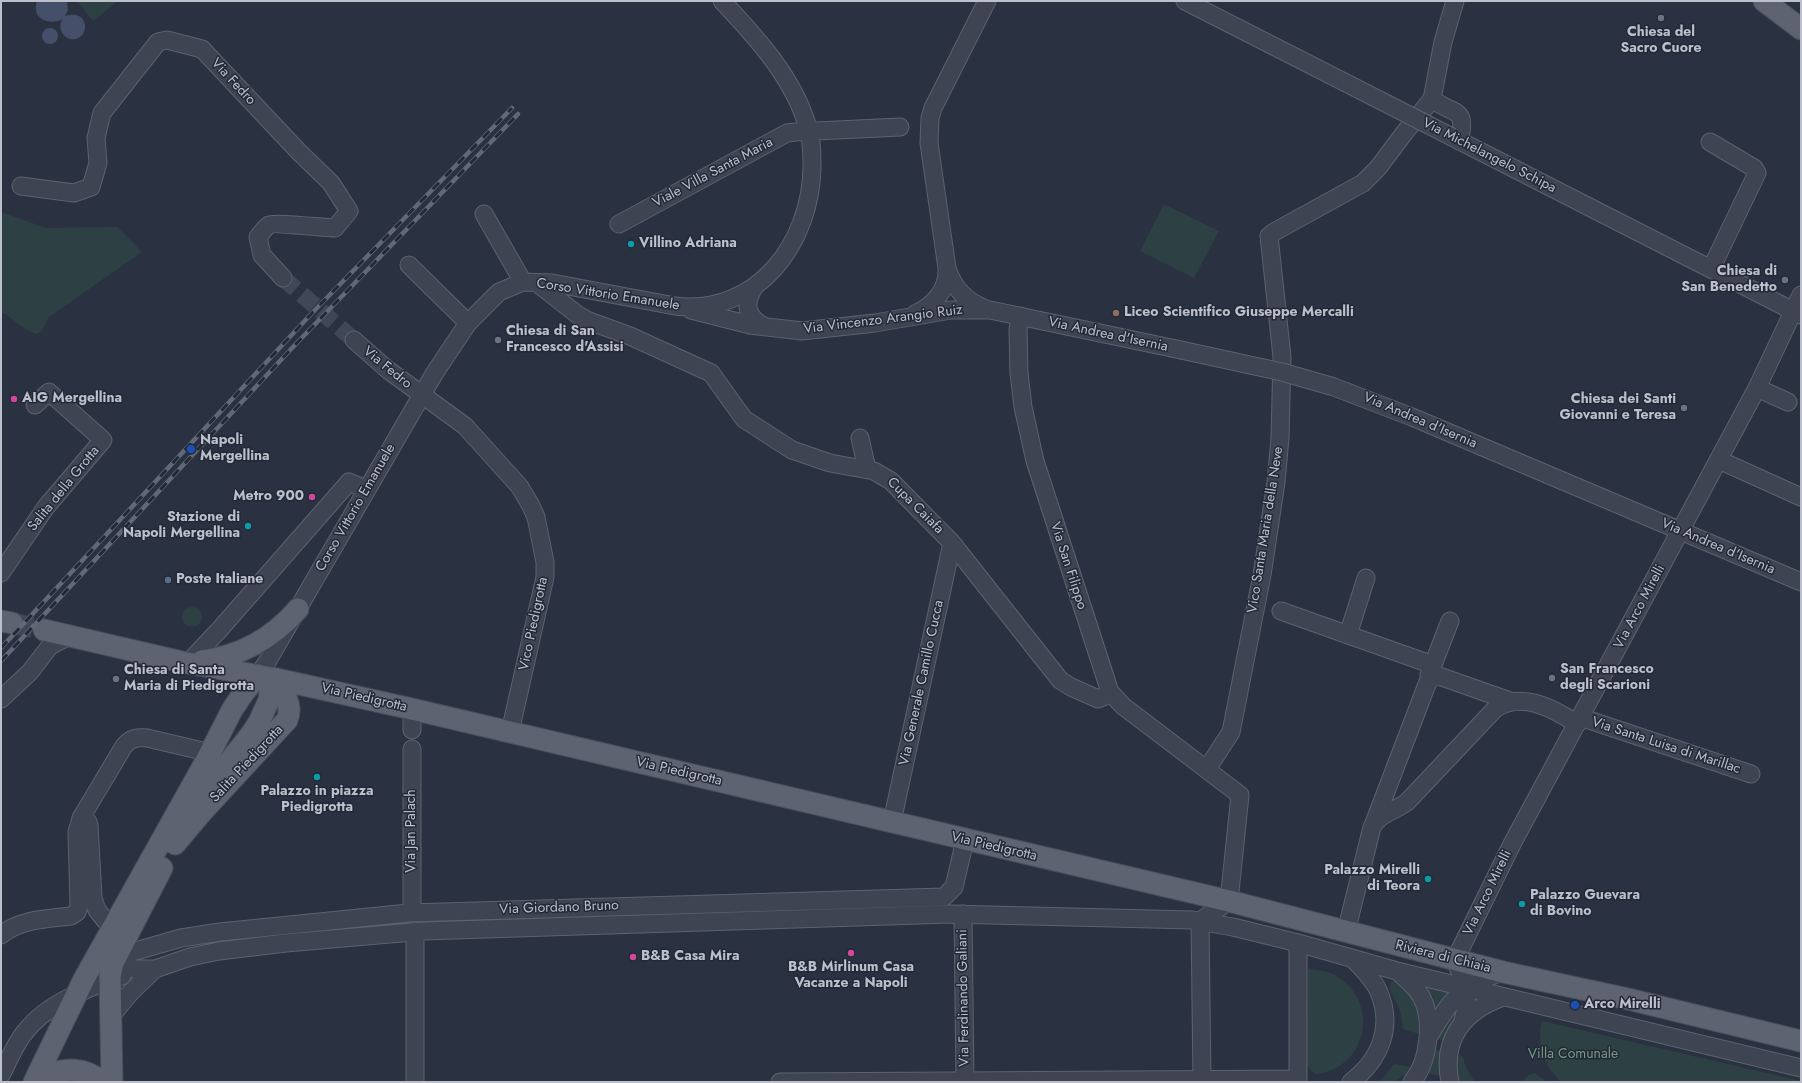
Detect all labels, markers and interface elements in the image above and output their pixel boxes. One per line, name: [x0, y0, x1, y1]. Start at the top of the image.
marker: Chiesa del Sacro Cuore: [1656, 13, 1666, 23]
place label: Chiesa del Sacro Cuore: [1621, 25, 1701, 58]
street label: Via Fedro: [207, 55, 259, 109]
street label: Via Michelangelo Schipa: [1419, 115, 1559, 197]
street label: Viale Villa Santa Maria: [650, 134, 776, 212]
place label: Villino Adriana: [639, 236, 737, 252]
marker: Villino Adriana: [626, 239, 636, 249]
place label: Chiesa di San Benedetto: [1681, 264, 1777, 296]
street label: Corso Vittorio Emanuele: [535, 275, 681, 315]
marker: Chiesa di San Benedetto: [1780, 275, 1790, 285]
street label: Via Vincenzo Arangio Ruiz: [802, 302, 964, 338]
place label: Liceo Scientifico Giuseppe Mercalli: [1124, 305, 1354, 321]
marker: Liceo Scientifico Giuseppe Mercalli: [1111, 308, 1121, 318]
street label: Via Andrea d'Isernia: [1047, 314, 1169, 356]
place label: Chiesa di San Francesco d'Assisi: [506, 324, 624, 356]
marker: Chiesa di San Francesco d'Assisi: [493, 335, 503, 345]
street label: Via Fedro: [359, 343, 415, 393]
street label: Via Andrea d'Isernia: [1361, 389, 1479, 453]
place label: AIG Mergellina: [22, 391, 122, 407]
place label: Chiesa dei Santi Giovanni e Teresa: [1559, 392, 1676, 424]
marker: AIG Mergellina: [9, 394, 19, 404]
marker: Chiesa dei Santi Giovanni e Teresa: [1679, 403, 1689, 413]
place label: Napoli Mergellina: [200, 433, 270, 466]
street label: Corso Vittorio Emanuele: [313, 441, 399, 575]
street label: Salita della Grotta: [25, 443, 103, 535]
marker: Napoli Mergellina: [185, 443, 197, 455]
street label: Vico Santa Maria della Neve: [1245, 445, 1287, 615]
street label: Cupa Caiafa: [883, 474, 947, 538]
place label: Metro 900: [233, 489, 304, 505]
marker: Metro 900: [307, 492, 317, 502]
place label: Stazione di Napoli Mergellina: [123, 510, 240, 542]
street label: Via Andrea d'Isernia: [1659, 515, 1777, 579]
street label: Via San Filippo: [1046, 520, 1090, 612]
marker: Stazione di Napoli Mergellina: [243, 521, 253, 531]
street label: Via Arco Mirelli: [1611, 562, 1669, 652]
place label: Poste Italiane: [176, 572, 263, 588]
marker: Poste Italiane: [163, 575, 173, 585]
street label: Vico Piedigrotta: [516, 576, 552, 672]
street label: Via Generale Camillo Cucca: [896, 599, 948, 767]
place label: San Francesco degli Scarioni: [1560, 662, 1654, 694]
place label: Chiesa di Santa Maria di Piedigrotta: [124, 663, 254, 696]
marker: San Francesco degli Scarioni: [1547, 673, 1557, 683]
marker: Chiesa di Santa Maria di Piedigrotta: [111, 674, 121, 684]
street label: Via Piedigrotta: [319, 680, 409, 716]
street label: Via Santa Luisa di Marillac: [1589, 714, 1743, 778]
street label: Salita Piedigrotta: [207, 722, 287, 806]
street label: Via Piedigrotta: [634, 754, 724, 790]
marker: Palazzo in piazza Piedigrotta: [312, 772, 322, 782]
place label: Palazzo in piazza Piedigrotta: [260, 784, 374, 816]
street label: Via Jan Palach: [404, 789, 420, 873]
street label: Via Piedigrotta: [949, 829, 1039, 865]
street label: Via Arco Mirelli: [1460, 848, 1516, 938]
place label: Palazzo Mirelli di Teora: [1324, 863, 1420, 896]
marker: Palazzo Mirelli di Teora: [1423, 874, 1433, 884]
place label: Palazzo Guevara di Bovino: [1530, 888, 1640, 920]
street label: Via Giordano Bruno: [499, 898, 619, 918]
marker: Palazzo Guevara di Bovino: [1517, 899, 1527, 909]
street label: Via Ferdinando Galiani: [954, 929, 974, 1067]
street label: Riviera di Chiaia: [1394, 937, 1492, 977]
marker: B&B Mirlinum Casa Vacanze a Napoli: [846, 948, 856, 958]
place label: B&B Casa Mira: [641, 949, 739, 965]
marker: B&B Casa Mira: [628, 952, 638, 962]
place label: B&B Mirlinum Casa Vacanze a Napoli: [788, 960, 914, 992]
place label: Arco Mirelli: [1584, 997, 1661, 1013]
marker: Arco Mirelli: [1569, 999, 1581, 1011]
park label: Villa Comunale: [1528, 1047, 1618, 1063]

